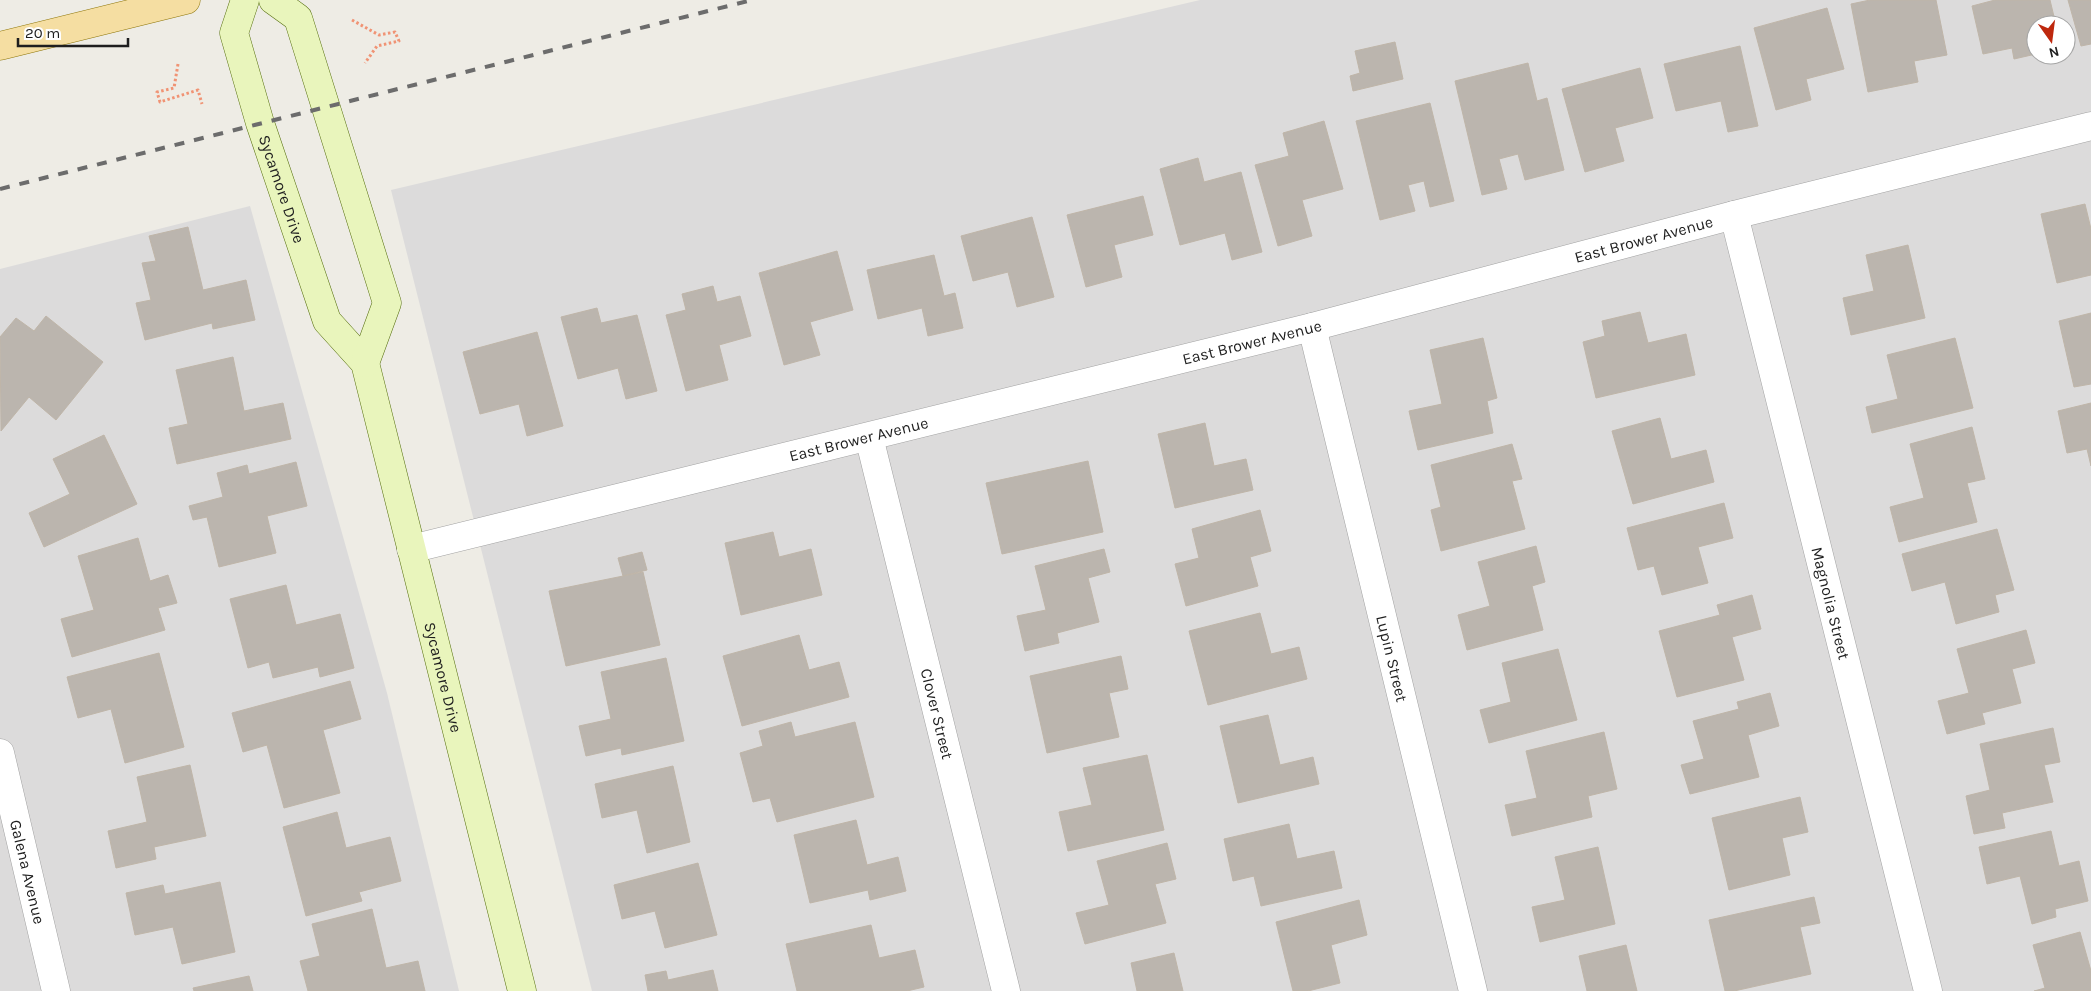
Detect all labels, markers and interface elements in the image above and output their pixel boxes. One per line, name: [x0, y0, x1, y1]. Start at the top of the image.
scale bar: [18, 15, 128, 47]
north arrow: [2026, 15, 2076, 65]
text: 20 m: [25, 24, 60, 42]
text: N: [2047, 43, 2061, 62]
street label: Sycamore Drive: [255, 132, 309, 246]
street label: East Brower Avenue: [1572, 212, 1715, 266]
street label: East Brower Avenue: [1180, 315, 1324, 368]
street label: East Brower Avenue: [787, 412, 930, 465]
street label: Magnolia Street: [1808, 545, 1854, 661]
street label: Lupin Street: [1373, 613, 1412, 704]
street label: Sycamore Drive: [421, 620, 466, 734]
street label: Clover Street: [917, 666, 958, 761]
street label: Galena Avenue: [6, 818, 49, 926]

